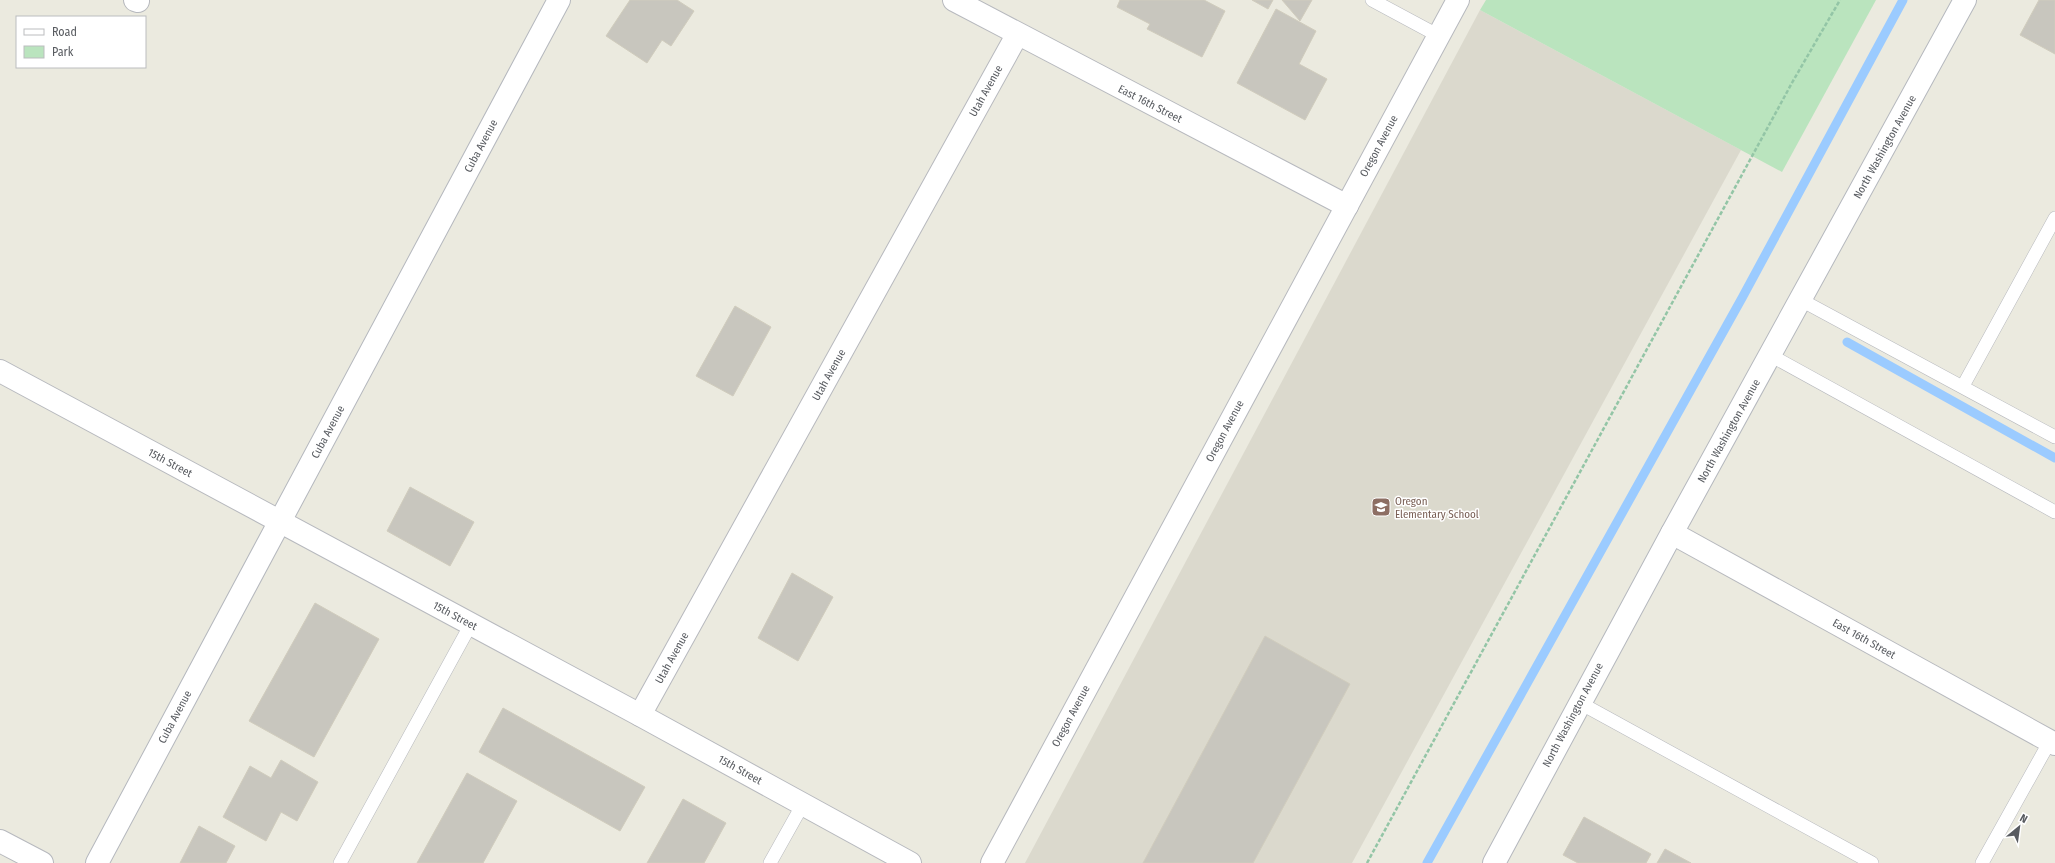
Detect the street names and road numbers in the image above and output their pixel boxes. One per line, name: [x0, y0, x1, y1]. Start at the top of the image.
street label: Utah Avenue: [967, 63, 1005, 119]
street label: East 16th Street: [1116, 82, 1184, 126]
street label: North Washington Avenue: [1851, 93, 1919, 201]
street label: Oregon Avenue: [1357, 113, 1401, 179]
street label: Cuba Avenue: [462, 117, 500, 175]
street label: Utah Avenue: [810, 347, 848, 403]
street label: North Washington Avenue: [1695, 377, 1763, 485]
street label: Oregon Avenue: [1203, 398, 1247, 464]
street label: Cuba Avenue: [309, 403, 347, 461]
street label: 15th Street: [146, 446, 195, 480]
street label: 15th Street: [431, 599, 480, 633]
street label: East 16th Street: [1830, 616, 1898, 662]
street label: Utah Avenue: [653, 630, 691, 686]
street label: North Washington Avenue: [1540, 661, 1606, 769]
street label: Oregon Avenue: [1049, 683, 1093, 749]
street label: Cuba Avenue: [156, 688, 194, 746]
street label: 15th Street: [716, 753, 765, 788]

